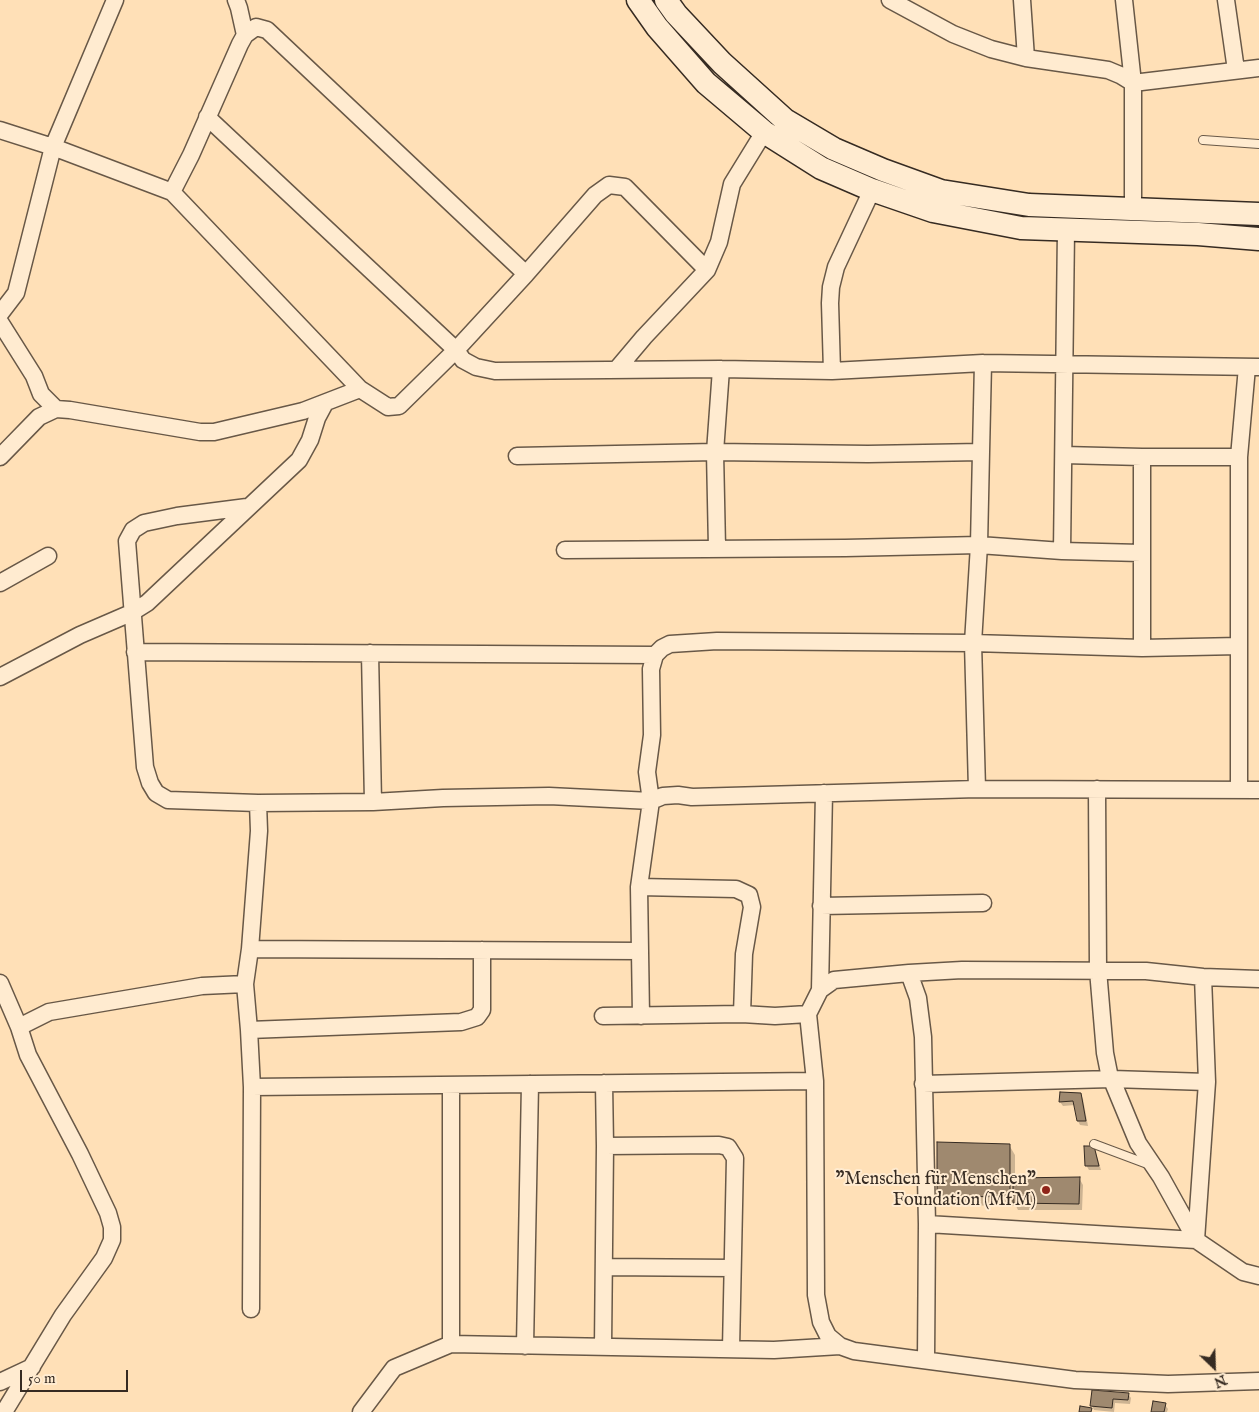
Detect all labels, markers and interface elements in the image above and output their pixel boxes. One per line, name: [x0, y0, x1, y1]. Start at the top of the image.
place label: "Menschen für Menschen" Foundation (MfM): [836, 1169, 1036, 1212]
marker: "Menschen für Menschen" Foundation (MfM): [1040, 1184, 1052, 1196]
north arrow: [1189, 1342, 1239, 1392]
scale bar: [22, 1360, 130, 1392]
text: 50 m: [28, 1369, 56, 1388]
text: N: [1211, 1370, 1229, 1391]

